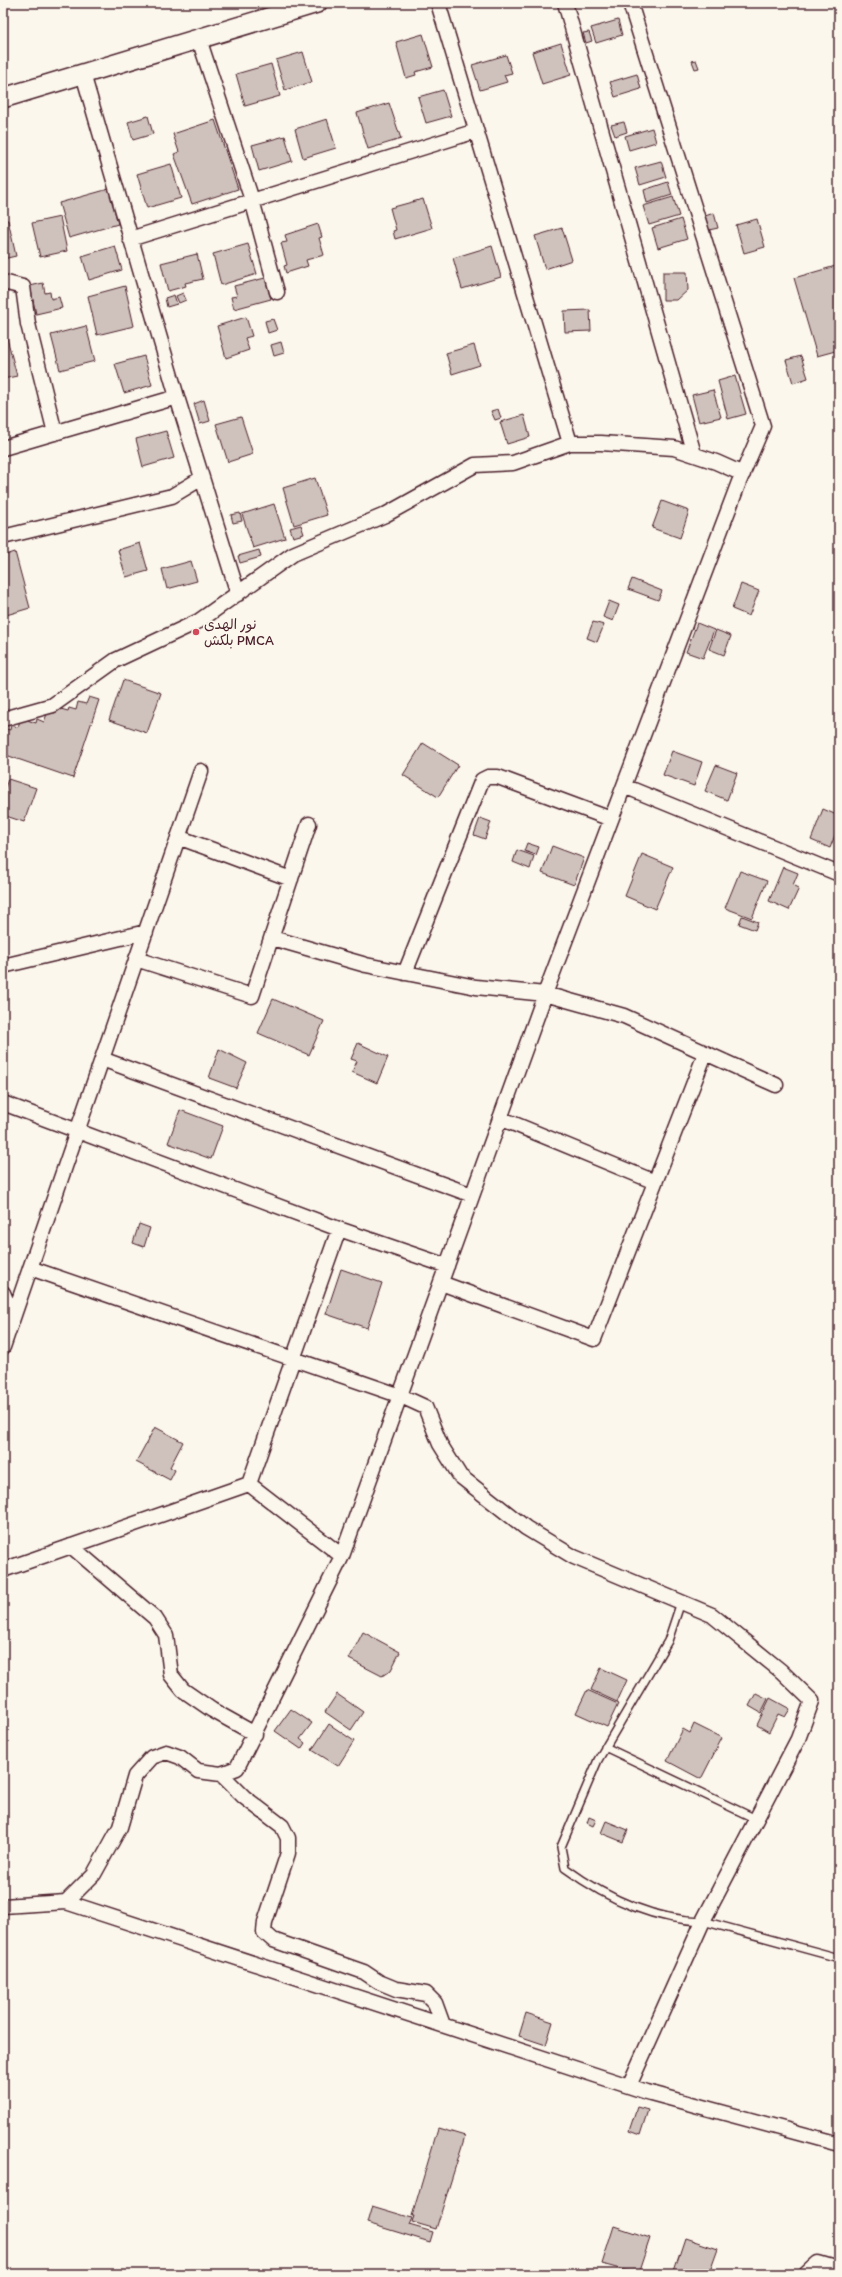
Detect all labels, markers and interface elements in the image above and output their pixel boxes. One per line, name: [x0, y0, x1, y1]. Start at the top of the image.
place label: نور الهدى بلكش PMCA: [204, 616, 274, 649]
marker: نور الهدى بلكش PMCA: [191, 627, 201, 637]

